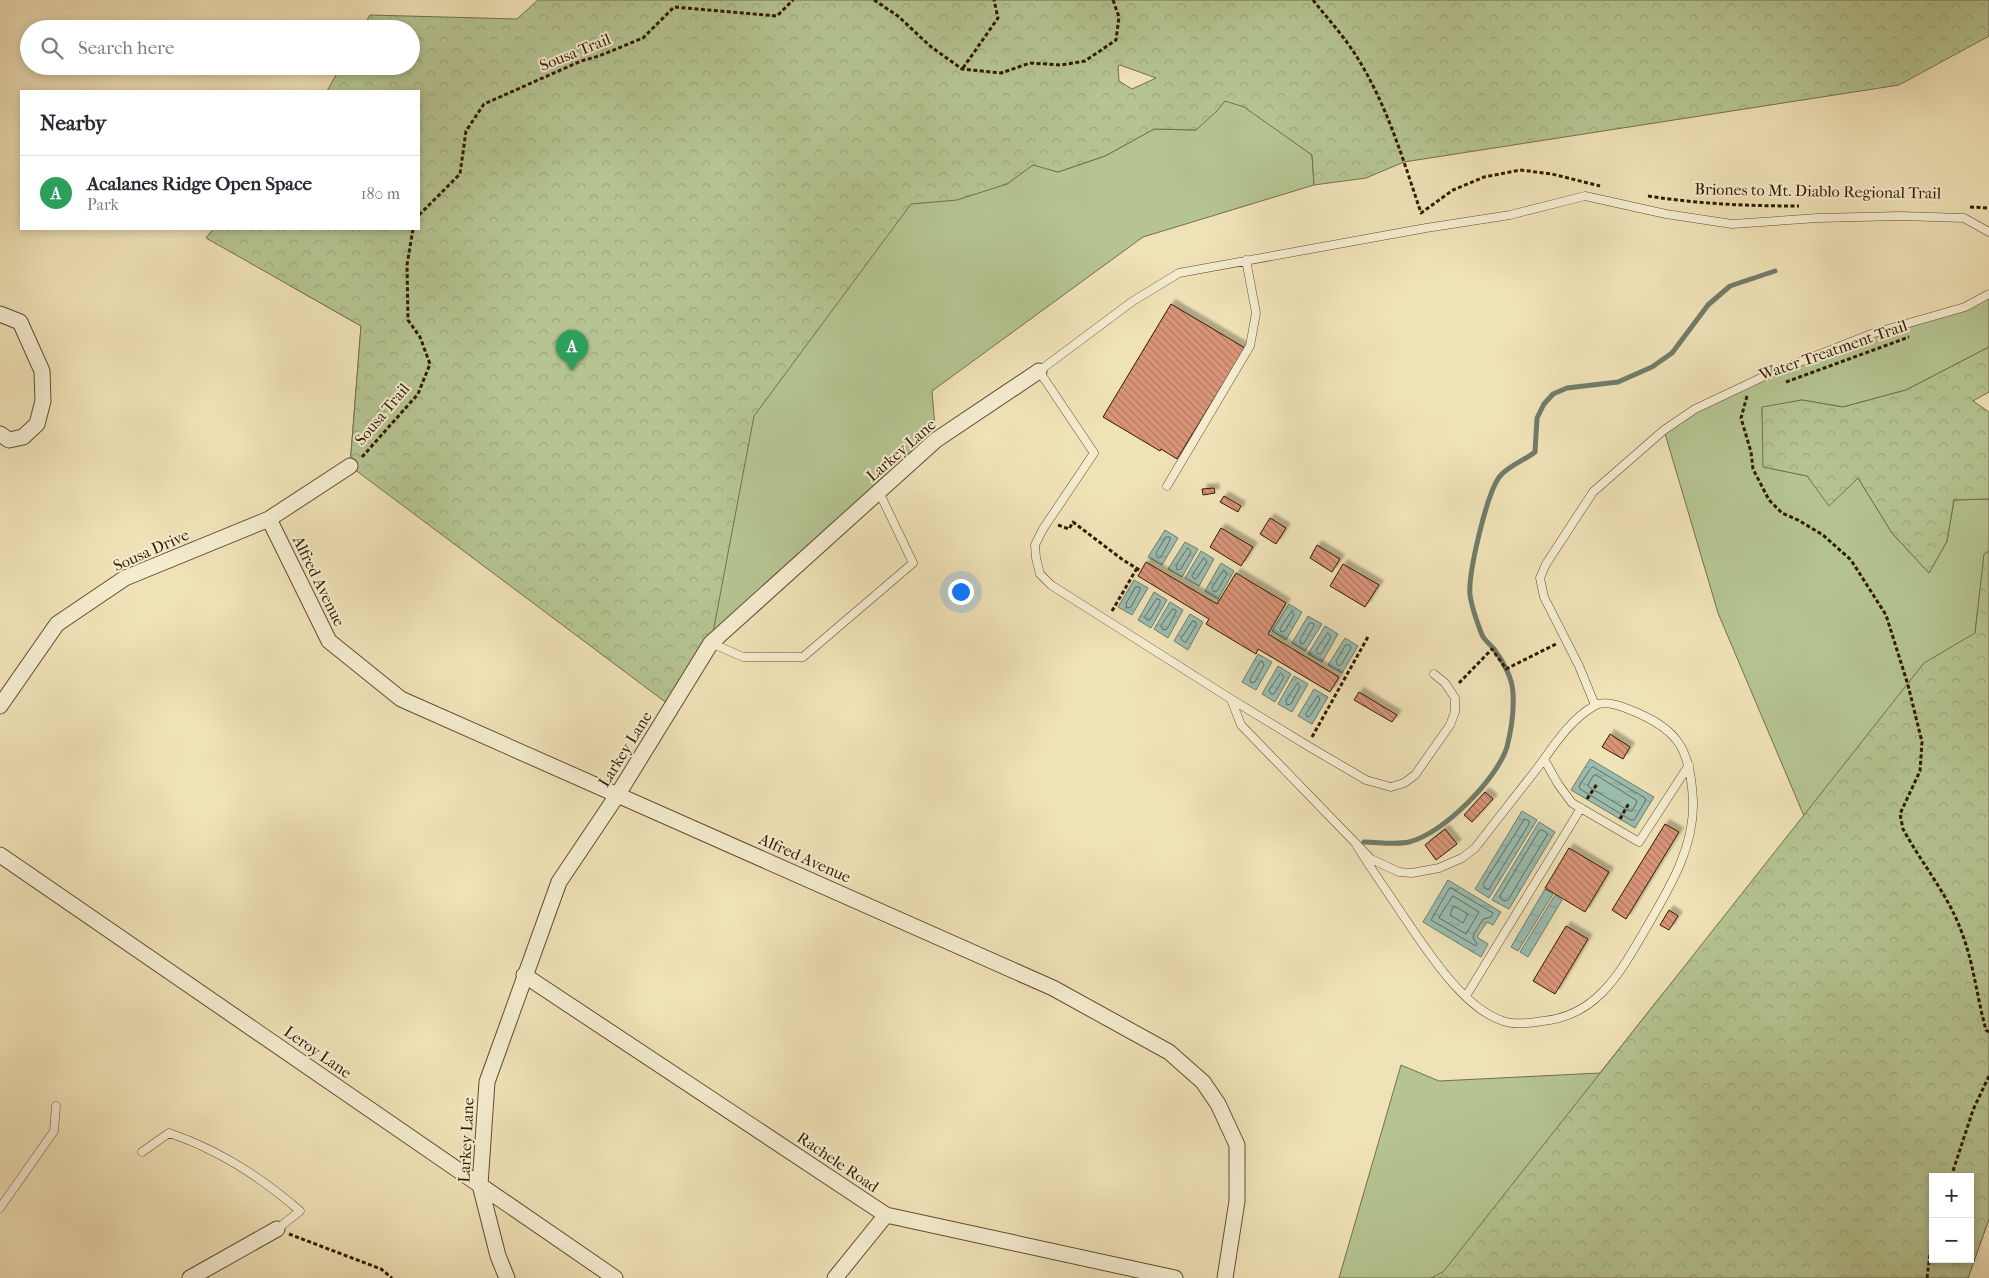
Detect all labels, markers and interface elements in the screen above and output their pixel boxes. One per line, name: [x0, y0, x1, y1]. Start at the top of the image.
search box: [20, 20, 420, 75]
street label: Sousa Trail: [537, 29, 614, 75]
icon: search: [38, 34, 66, 62]
text: Search here: [78, 37, 174, 59]
text: Nearby: [40, 111, 106, 135]
text: Acalanes Ridge Open Space: [87, 173, 312, 195]
street label: Briones to Mt. Diablo Regional Trail: [1694, 179, 1942, 203]
text: A: [51, 184, 61, 203]
text: 180 m: [361, 184, 400, 203]
text: Park: [87, 195, 119, 214]
street label: Water Treatment Trail: [1755, 315, 1910, 385]
pin: A: [556, 330, 588, 371]
street label: Sousa Trail: [351, 379, 414, 449]
street label: Larkey Lane: [862, 415, 940, 485]
street label: Sousa Drive: [110, 525, 192, 575]
street label: Alfred Avenue: [288, 532, 349, 630]
your location: [948, 579, 974, 605]
street label: Larkey Lane: [594, 708, 656, 790]
street label: Alfred Avenue: [755, 829, 854, 887]
street label: Leroy Lane: [281, 1022, 356, 1082]
street label: Larkey Lane: [454, 1097, 478, 1183]
street label: Rachele Road: [794, 1128, 883, 1196]
map controls: [1929, 1173, 1974, 1263]
button: +: [1929, 1173, 1974, 1218]
button: −: [1929, 1218, 1974, 1263]

